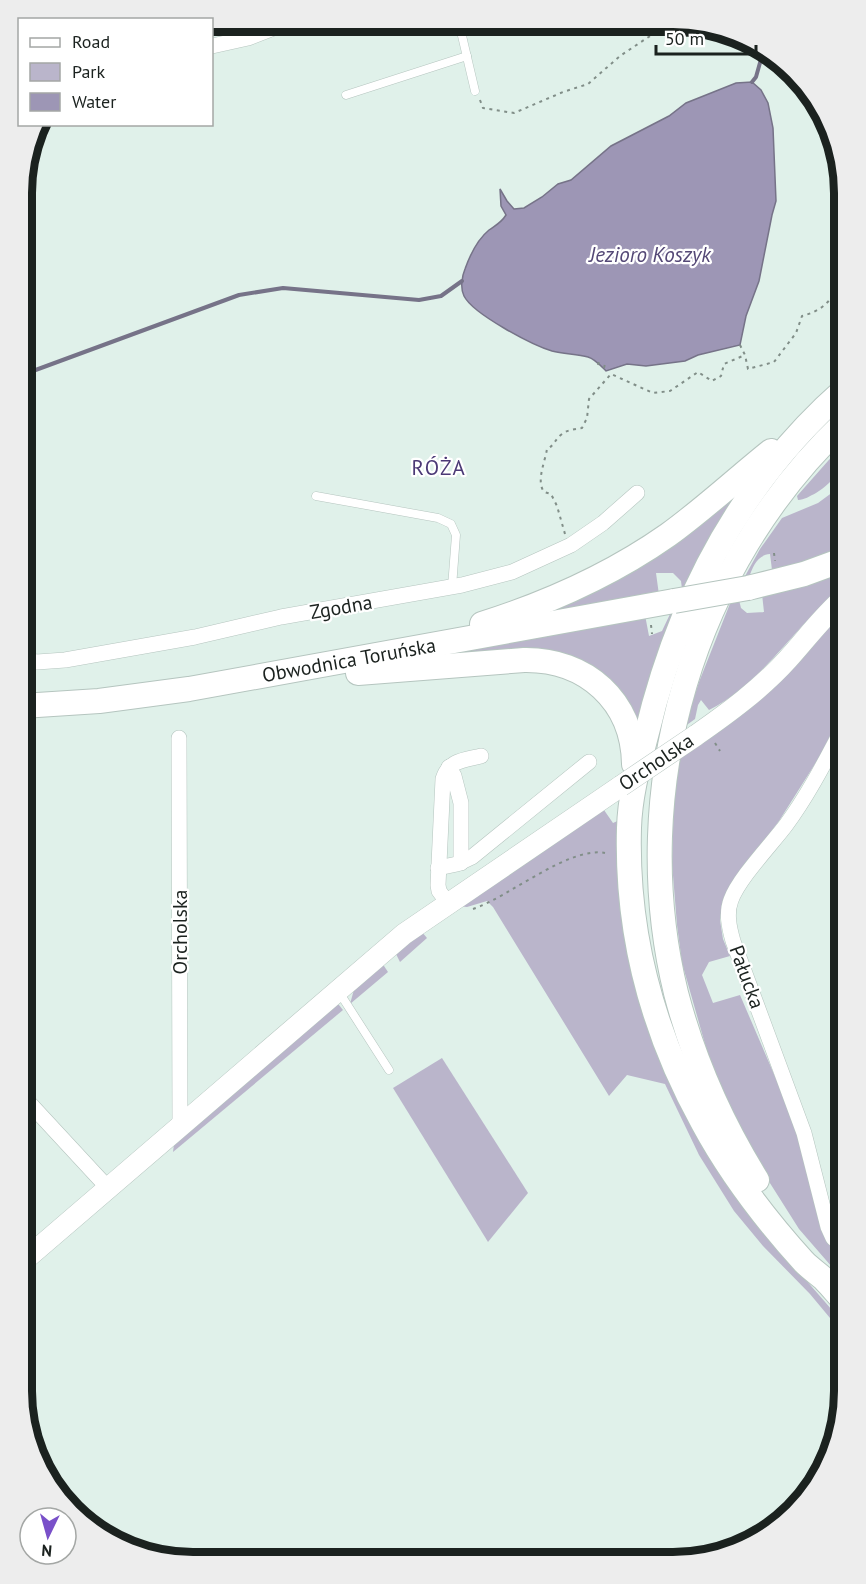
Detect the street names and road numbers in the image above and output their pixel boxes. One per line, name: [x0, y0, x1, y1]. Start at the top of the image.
street label: Zgodna: [308, 589, 374, 625]
street label: Obwodnica Toruńska: [260, 632, 438, 688]
street label: Orcholska: [614, 727, 698, 797]
street label: Orcholska: [167, 890, 193, 974]
street label: Pałucka: [724, 942, 770, 1012]

